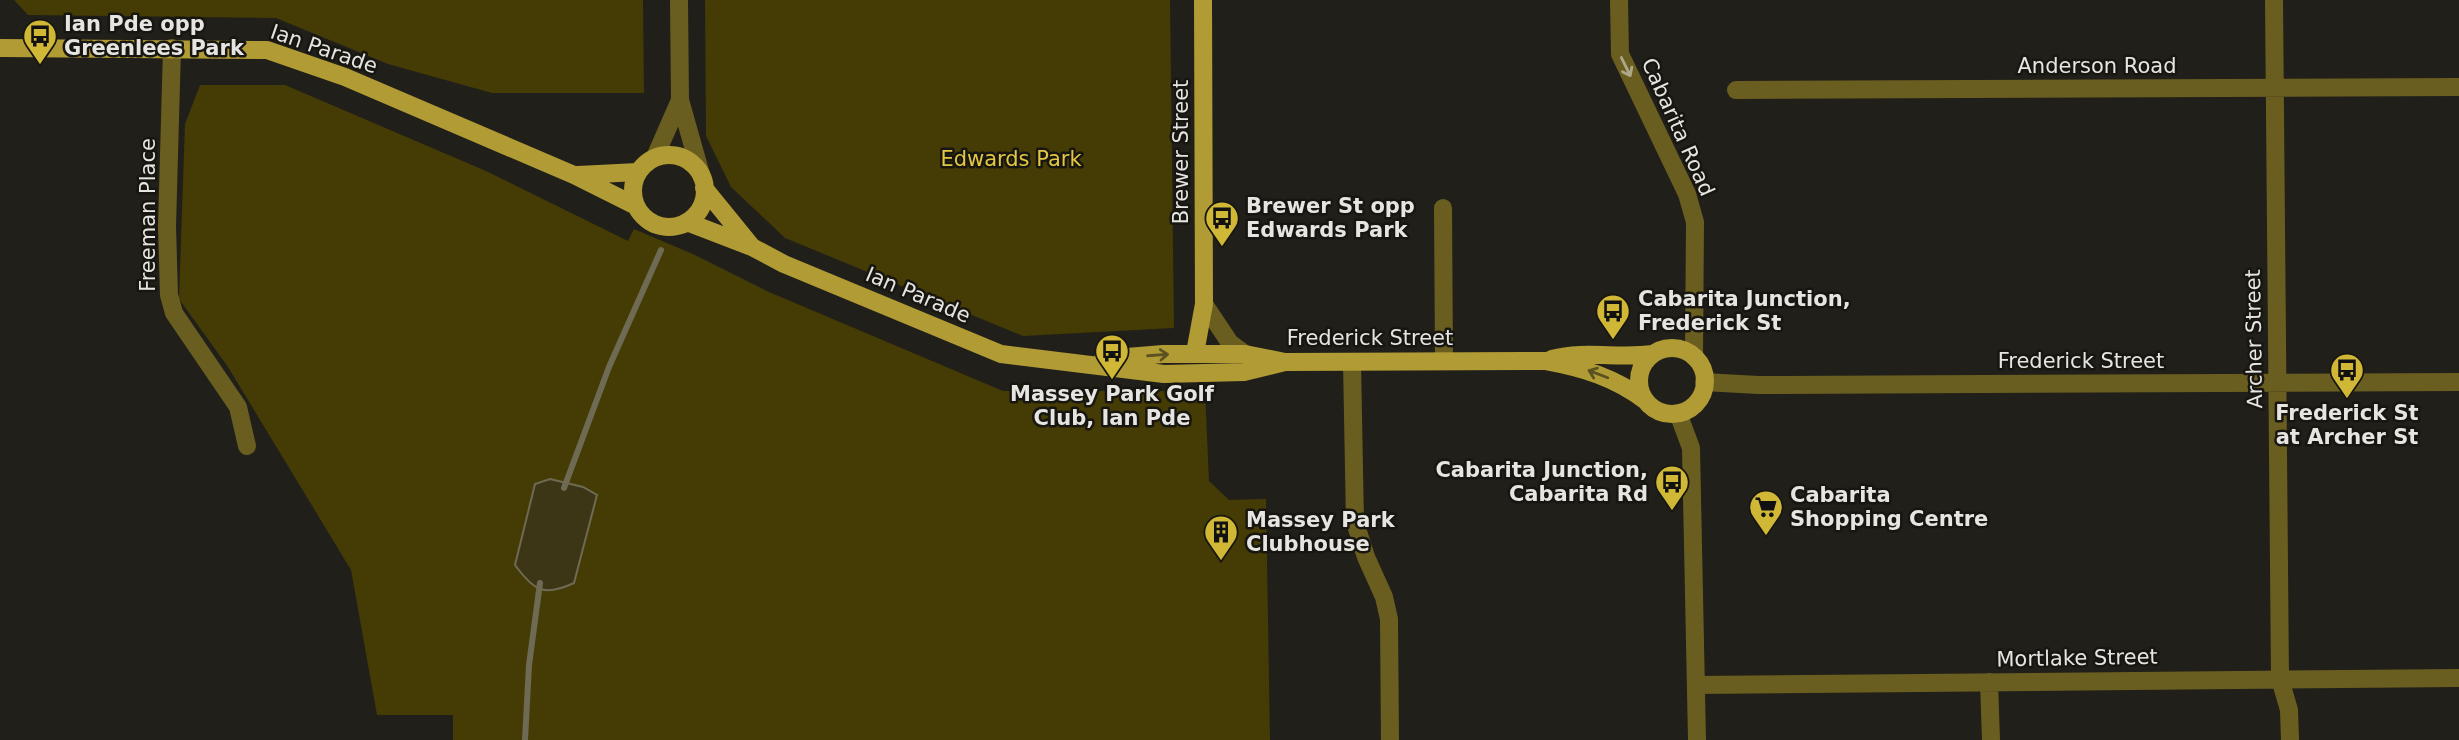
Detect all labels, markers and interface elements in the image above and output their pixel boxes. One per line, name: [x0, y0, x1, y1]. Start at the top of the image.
place label: Ian Pde opp Greenlees Park: [64, 12, 245, 60]
bus stop icon: Ian Pde opp Greenlees Park: [21, 17, 59, 66]
street label: Ian Parade: [267, 20, 381, 78]
street label: Cabarita Road: [1637, 54, 1719, 200]
street label: Anderson Road: [2017, 54, 2177, 78]
one-way arrow: [1620, 56, 1634, 77]
street label: Brewer Street: [1169, 80, 1193, 224]
street label: Freeman Place: [136, 138, 160, 292]
park label: Edwards Park: [940, 147, 1082, 171]
place label: Brewer St opp Edwards Park: [1246, 194, 1415, 242]
bus stop icon: Brewer St opp Edwards Park: [1203, 199, 1241, 248]
street label: Ian Parade: [862, 262, 974, 328]
street label: Archer Street: [2241, 269, 2267, 409]
place label: Cabarita Junction, Frederick St: [1638, 287, 1851, 335]
bus stop icon: Cabarita Junction, Frederick St: [1594, 292, 1632, 341]
street label: Frederick Street: [1287, 326, 1453, 350]
bus stop icon: Massey Park Golf Club, Ian Pde: [1093, 332, 1131, 381]
one-way arrow: [1146, 348, 1169, 361]
street label: Frederick Street: [1998, 349, 2164, 373]
bus stop icon: Frederick St at Archer St: [2328, 351, 2366, 400]
one-way arrow: [1588, 366, 1610, 379]
place label: Massey Park Golf Club, Ian Pde: [1010, 382, 1215, 430]
place label: Frederick St at Archer St: [2275, 401, 2419, 449]
place label: Cabarita Junction, Cabarita Rd: [1435, 458, 1648, 506]
bus stop icon: Cabarita Junction, Cabarita Rd: [1653, 463, 1691, 512]
place label: Cabarita Shopping Centre: [1790, 483, 1988, 531]
supermarket icon: Cabarita Shopping Centre: [1747, 488, 1785, 537]
place label: Massey Park Clubhouse: [1246, 508, 1396, 556]
building icon: Massey Park Clubhouse: [1202, 513, 1240, 562]
street label: Mortlake Street: [1996, 645, 2158, 671]

